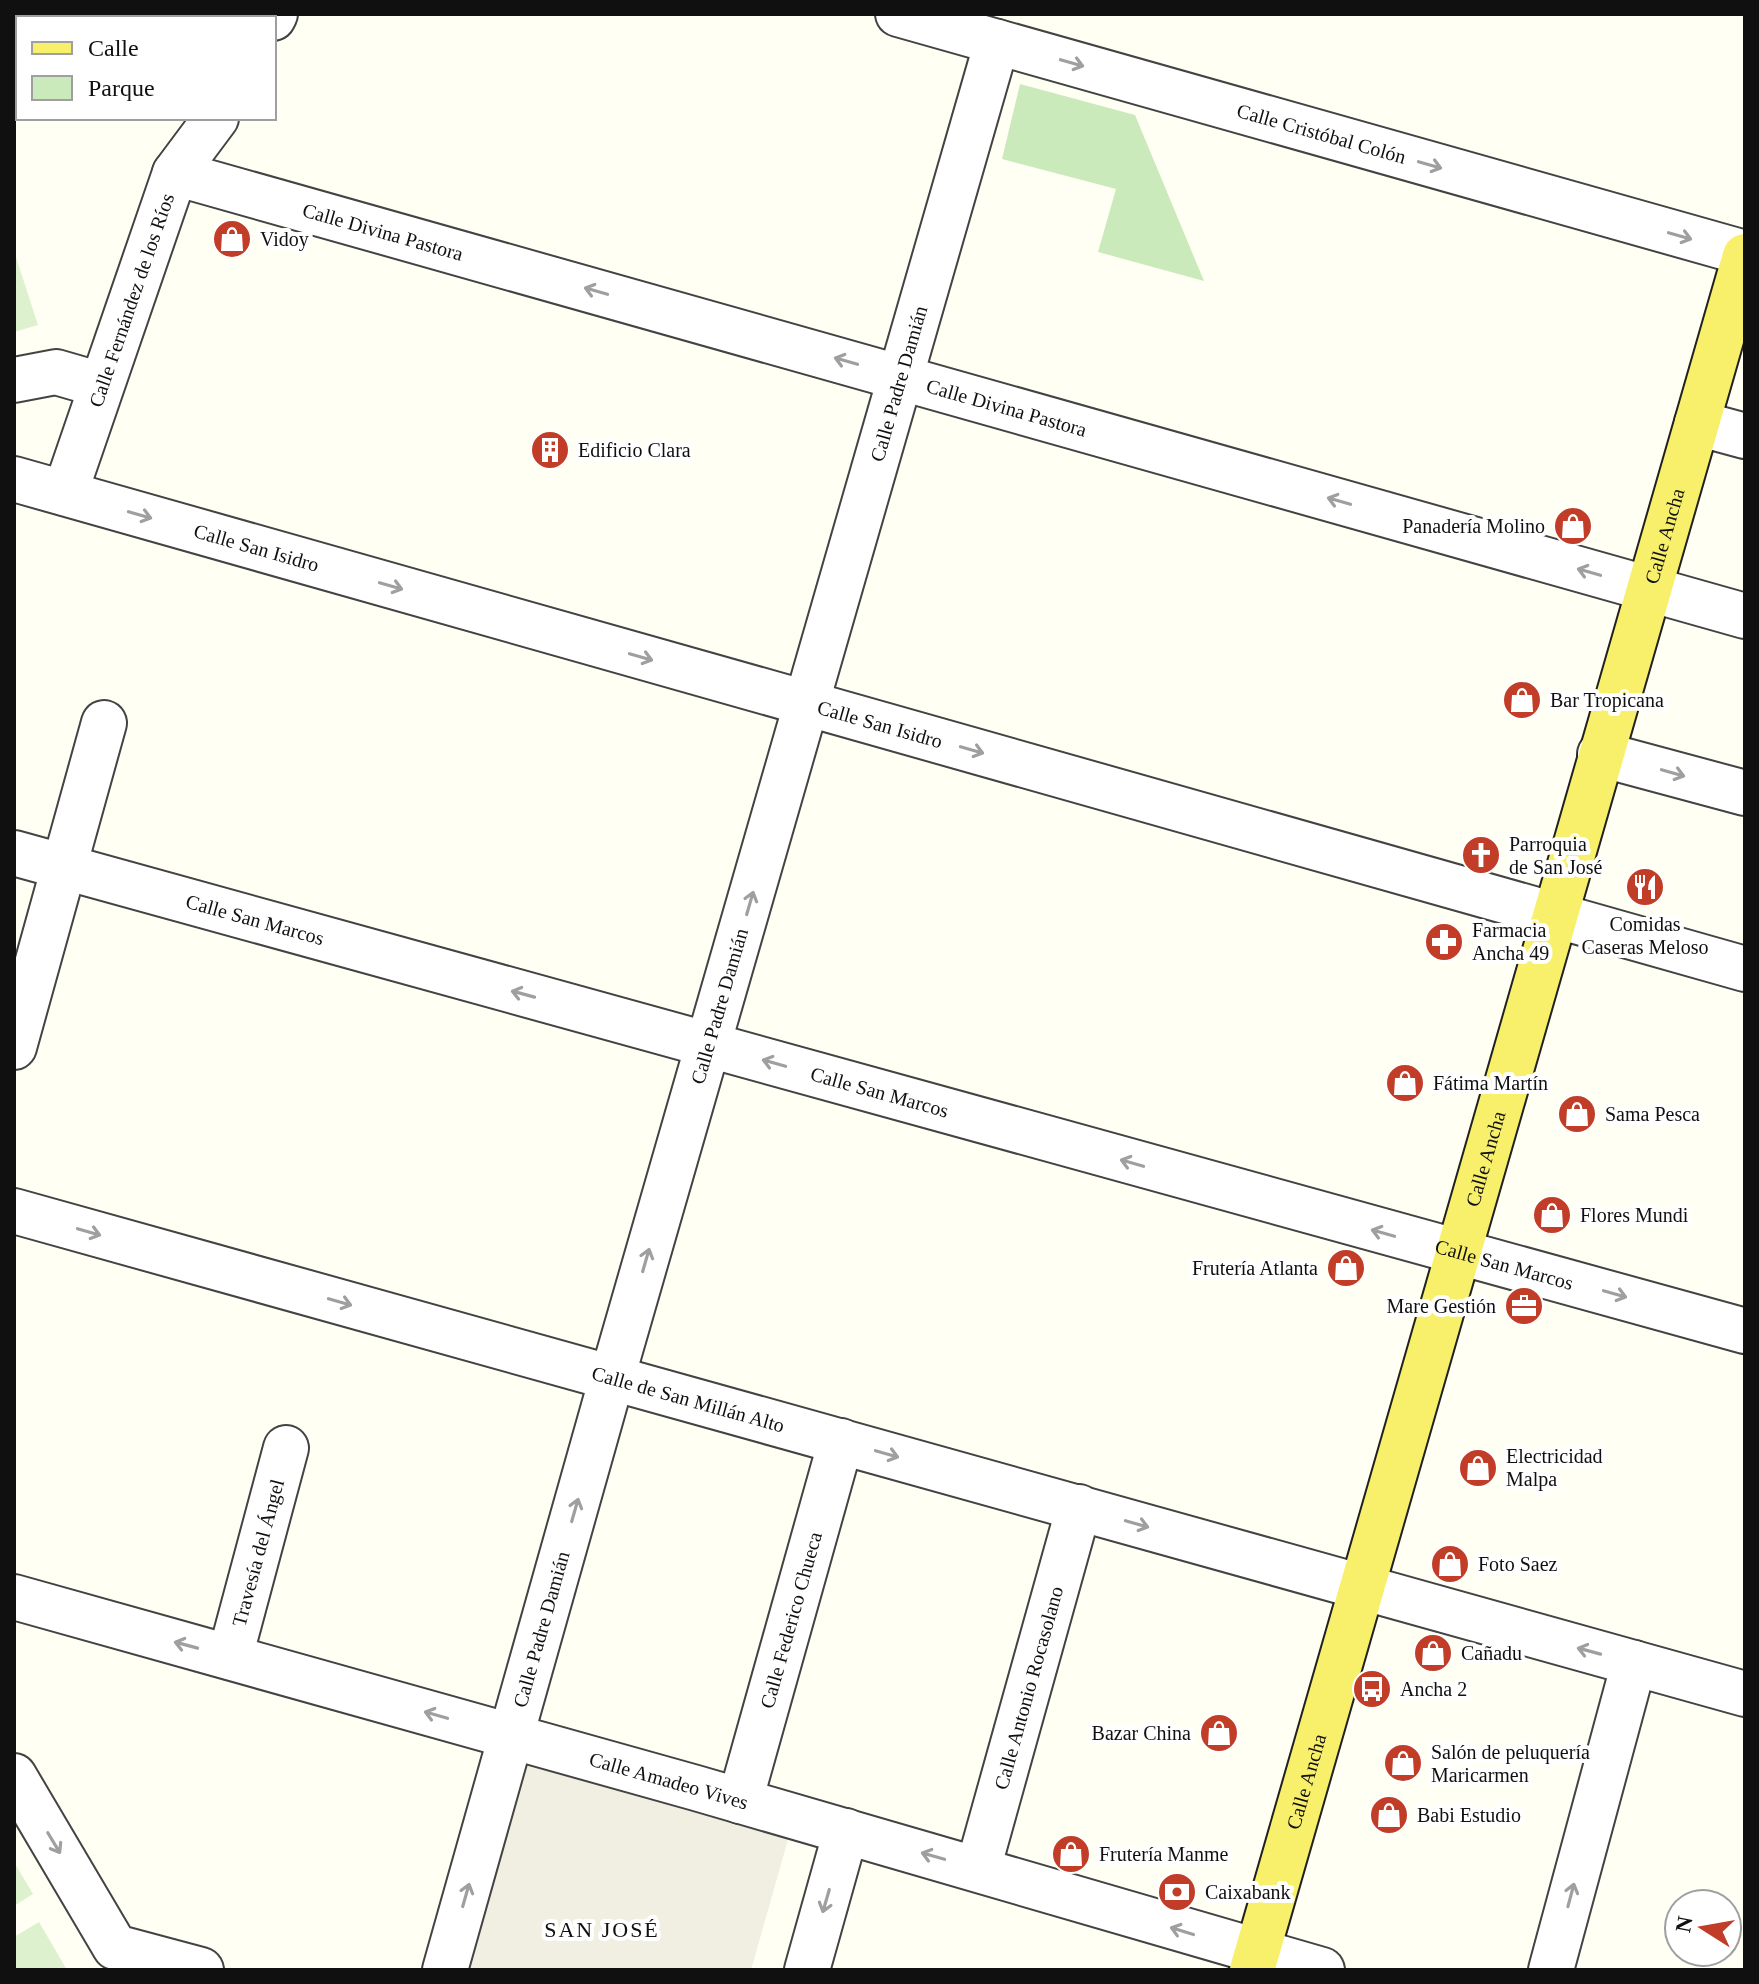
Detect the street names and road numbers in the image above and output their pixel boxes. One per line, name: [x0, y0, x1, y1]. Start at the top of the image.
street label: Calle Cristóbal Colón: [1234, 99, 1408, 168]
street label: Calle Fernández de los Ríos: [84, 190, 178, 410]
street label: Calle Divina Pastora: [300, 199, 466, 265]
street label: Calle Padre Damián: [866, 303, 931, 464]
street label: Calle Divina Pastora: [924, 375, 1089, 441]
street label: Calle Ancha: [1640, 486, 1689, 586]
street label: Calle San Isidro: [191, 519, 322, 576]
street label: Calle San Isidro: [815, 696, 945, 752]
street label: Calle San Marcos: [183, 890, 327, 949]
street label: Calle Padre Damián: [686, 926, 752, 1087]
street label: Calle San Marcos: [808, 1062, 951, 1122]
street label: Calle Ancha: [1461, 1108, 1510, 1209]
street label: Calle San Marcos: [1433, 1235, 1576, 1294]
street label: Calle de San Millán Alto: [589, 1362, 787, 1436]
street label: Travesía del Ángel: [228, 1476, 288, 1629]
street label: Calle Federico Chueca: [756, 1529, 826, 1711]
street label: Calle Padre Damián: [509, 1549, 574, 1710]
street label: Calle Antonio Rocasolano: [990, 1584, 1067, 1792]
street label: Calle Ancha: [1282, 1731, 1330, 1832]
street label: Calle Amadeo Vives: [587, 1748, 751, 1814]

